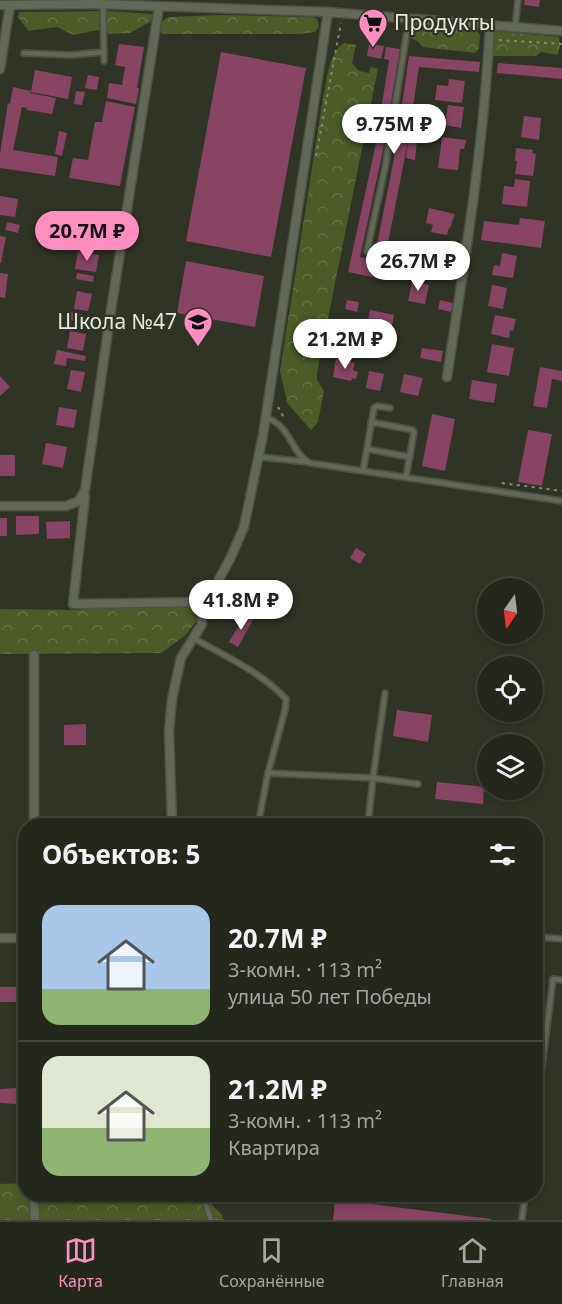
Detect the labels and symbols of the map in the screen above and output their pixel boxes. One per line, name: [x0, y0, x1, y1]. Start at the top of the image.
supermarket icon: Продукты: [357, 7, 389, 49]
place label: Продукты: [394, 8, 495, 36]
pin: 9.75M ₽: [339, 104, 449, 155]
pin: 20.7M ₽: [32, 211, 142, 262]
pin: 26.7M ₽: [363, 241, 473, 292]
school or university icon: Школа №47: [182, 306, 214, 348]
place label: Школа №47: [57, 307, 177, 335]
pin: 21.2M ₽: [290, 319, 400, 370]
north arrow: [477, 578, 543, 644]
pin: 41.8M ₽: [186, 580, 296, 631]

